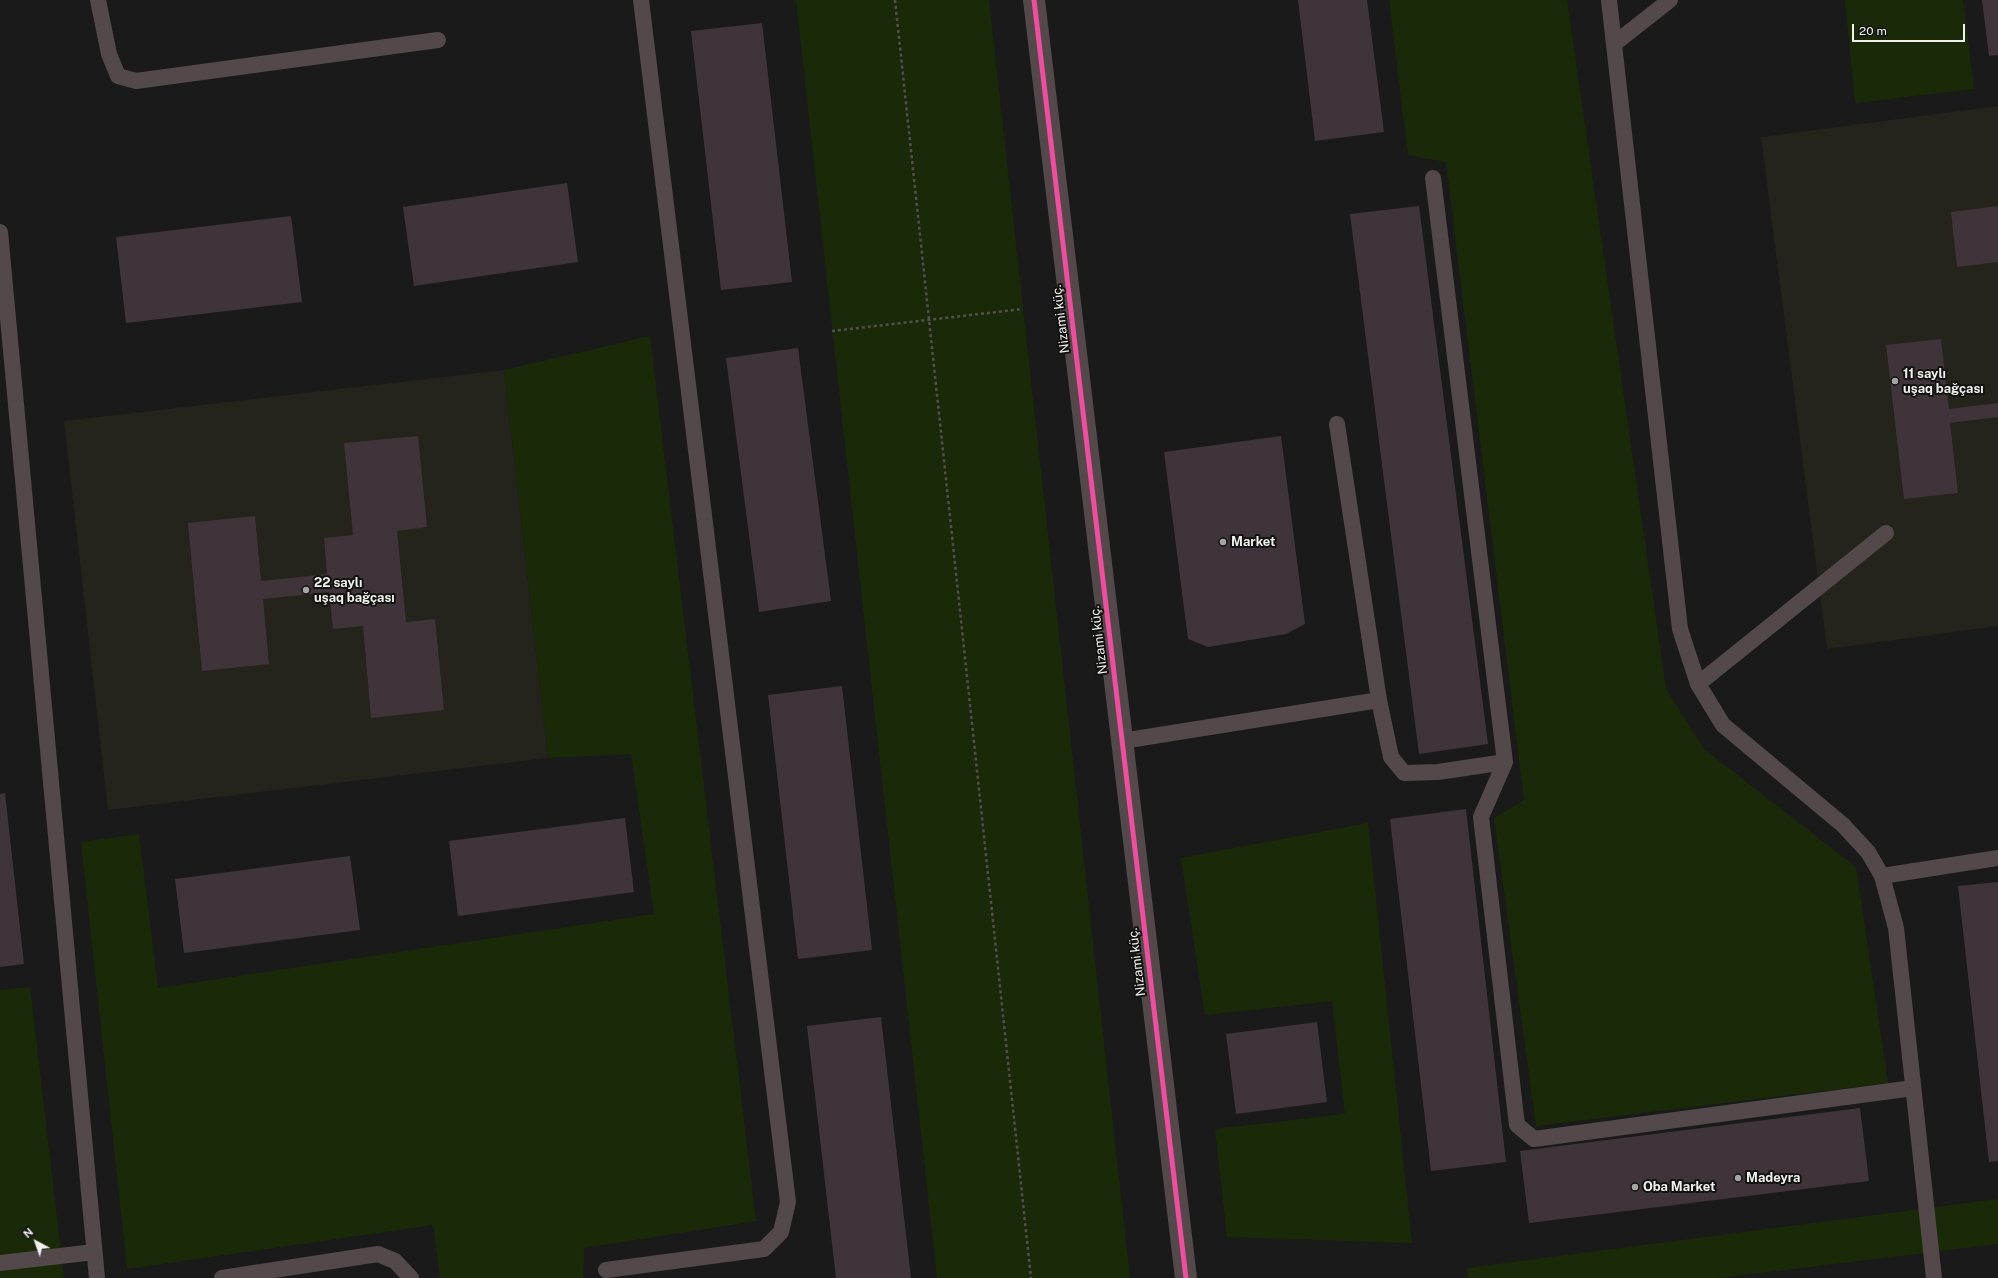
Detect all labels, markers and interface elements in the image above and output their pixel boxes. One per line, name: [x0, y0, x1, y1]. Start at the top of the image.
scale bar: [1854, 16, 1967, 42]
text: 20 m: [1859, 24, 1887, 38]
street label: Nizami küç.: [1049, 284, 1073, 354]
place label: 11 saylı uşaq bağçası: [1903, 366, 1984, 397]
marker: 11 saylı uşaq bağçası: [1890, 376, 1900, 386]
place label: Market: [1231, 534, 1276, 550]
marker: Market: [1218, 537, 1228, 547]
place label: 22 saylı uşaq bağçası: [314, 575, 395, 606]
marker: 22 saylı uşaq bağçası: [301, 585, 311, 595]
street label: Nizami küç.: [1087, 605, 1111, 675]
street label: Nizami küç.: [1125, 927, 1149, 997]
place label: Madeyra: [1746, 1170, 1800, 1186]
marker: Madeyra: [1733, 1173, 1743, 1183]
place label: Oba Market: [1643, 1179, 1715, 1195]
marker: Oba Market: [1630, 1182, 1640, 1192]
north arrow: [16, 1222, 56, 1262]
text: N: [21, 1226, 35, 1240]

